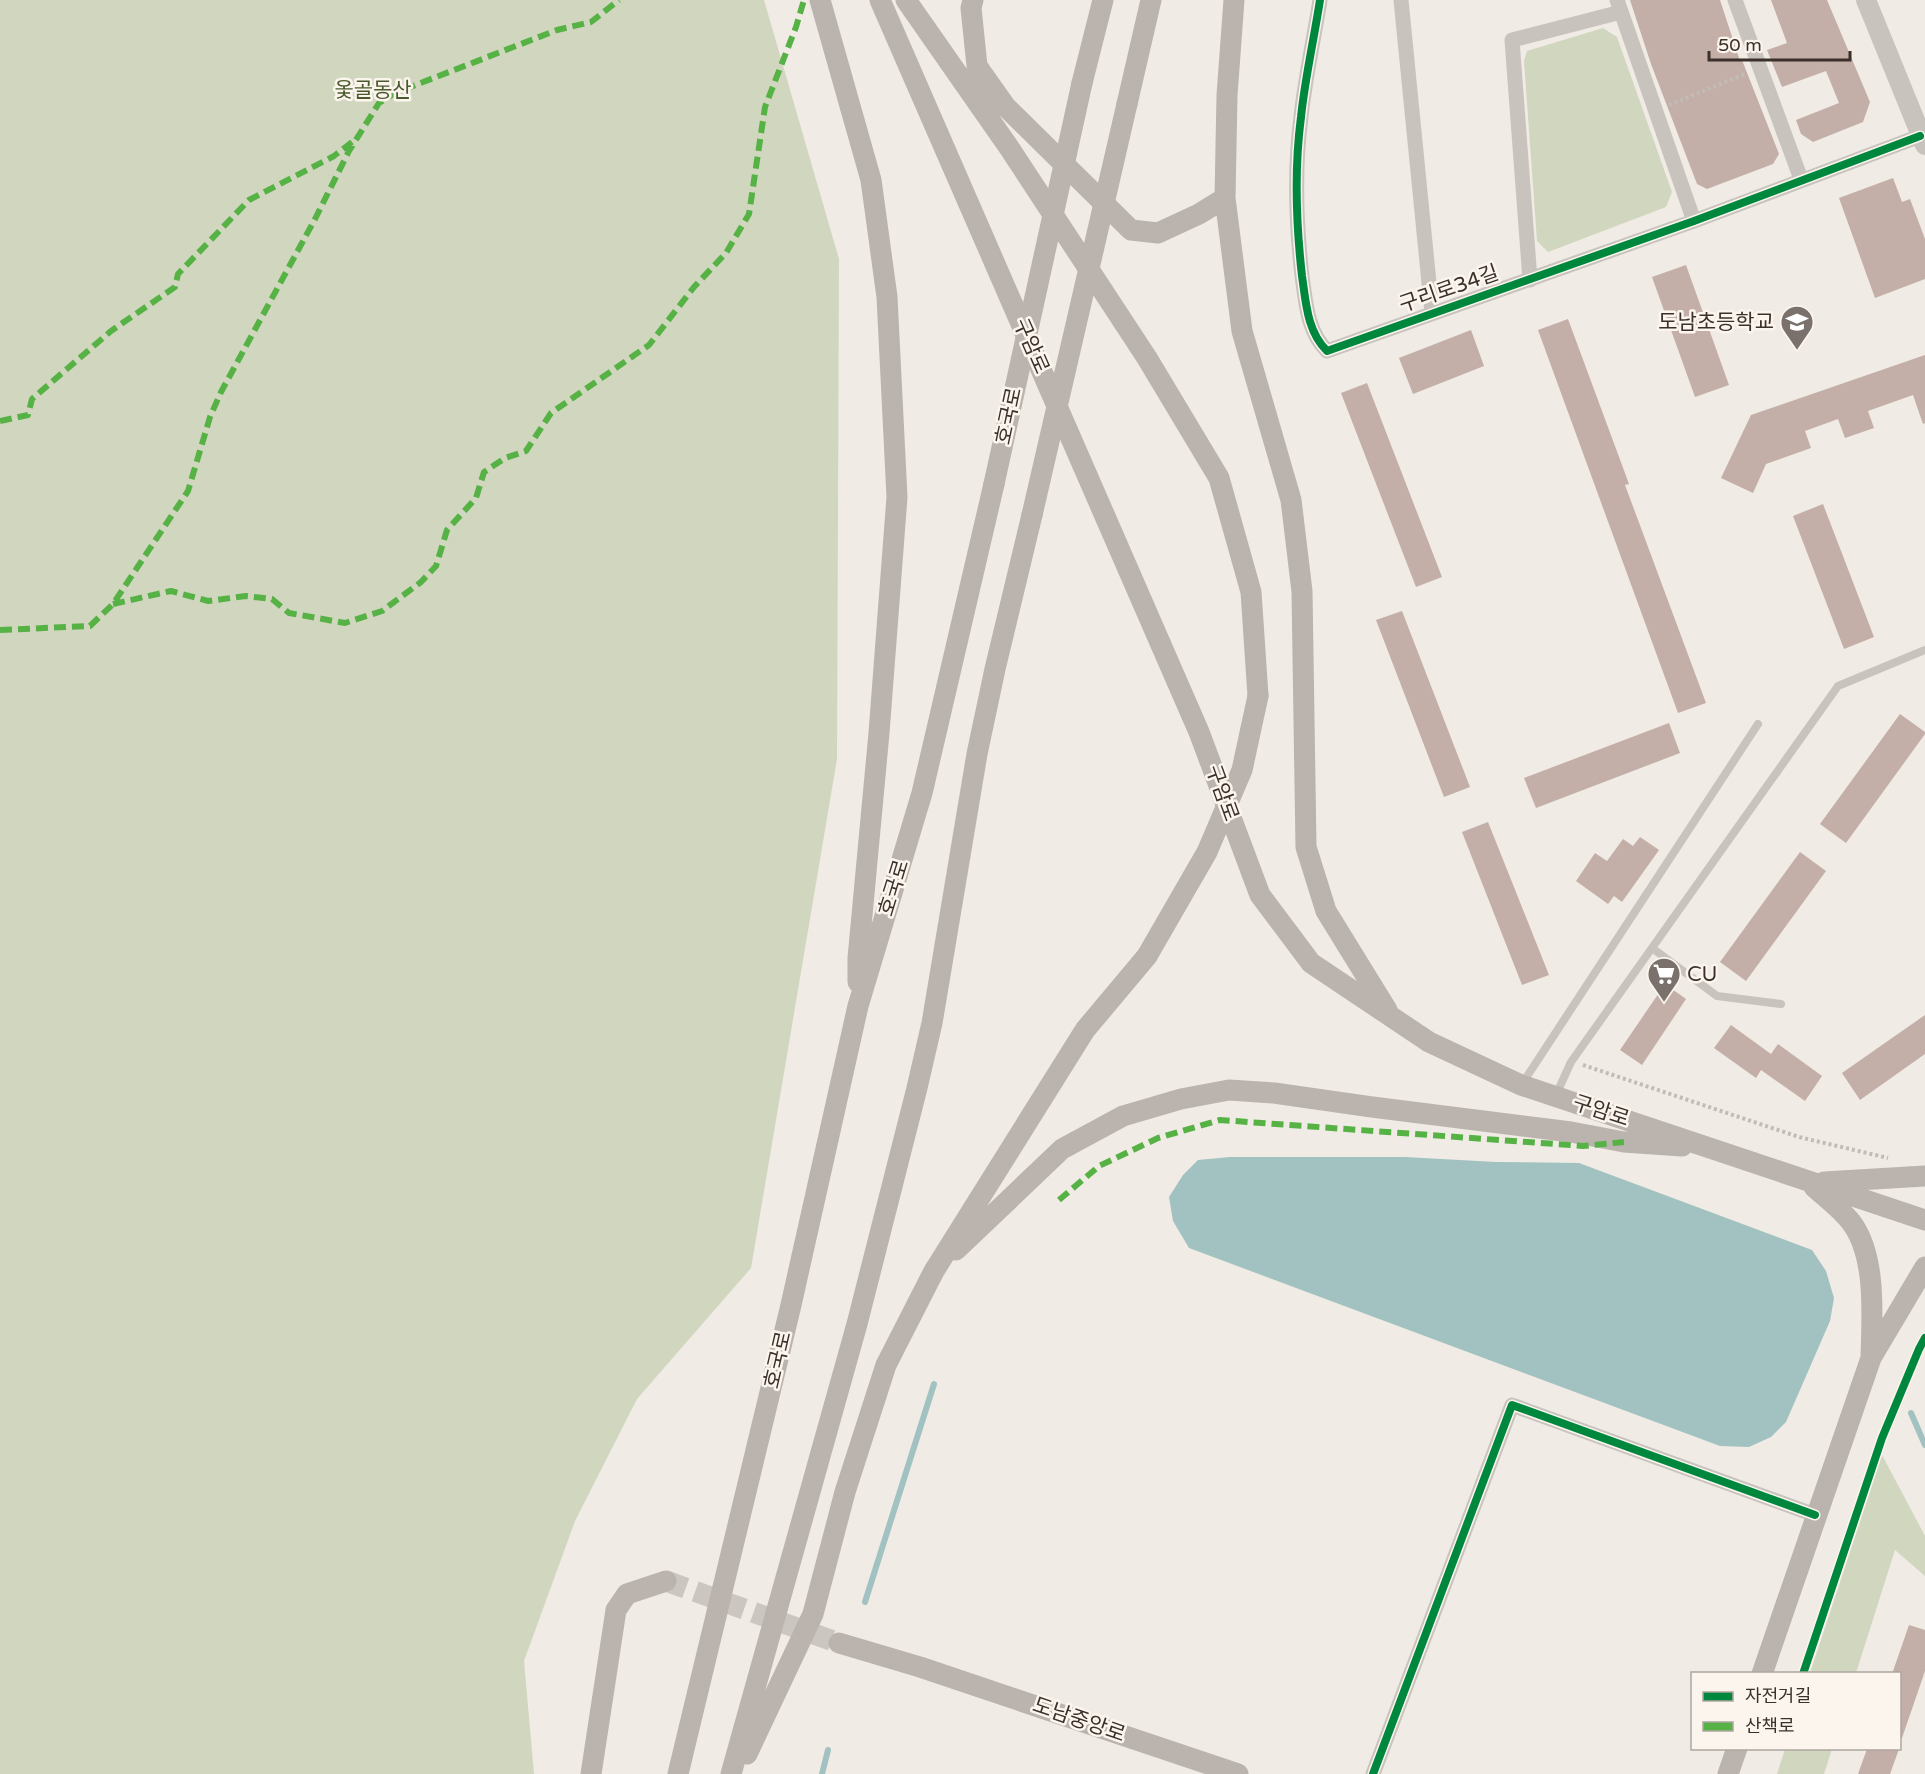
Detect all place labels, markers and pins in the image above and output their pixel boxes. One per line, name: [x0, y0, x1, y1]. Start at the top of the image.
school or university icon: 도남초등학교: [1779, 304, 1815, 351]
place label: 도남초등학교: [1658, 310, 1774, 335]
supermarket icon: CU: [1646, 956, 1682, 1003]
place label: CU: [1687, 962, 1718, 987]

